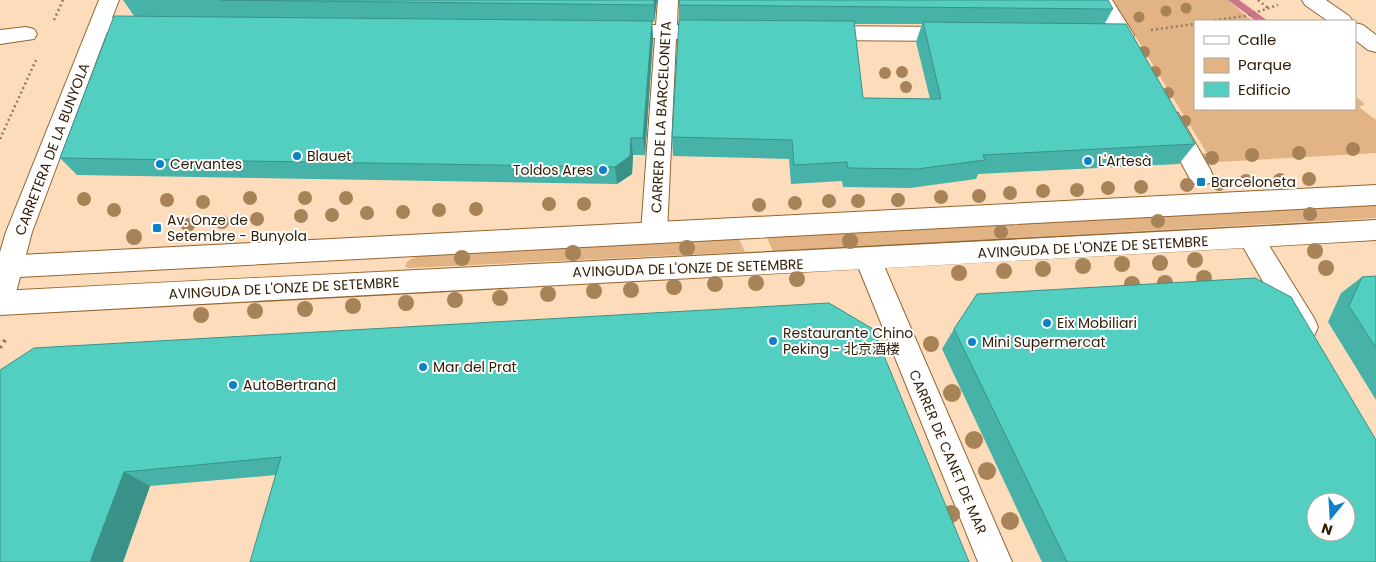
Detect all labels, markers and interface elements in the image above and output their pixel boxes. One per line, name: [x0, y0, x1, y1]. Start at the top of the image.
street label: CARRER DE LA BARCELONETA: [646, 20, 676, 214]
legend: [1194, 20, 1356, 110]
text: Calle: [1238, 29, 1276, 50]
text: Parque: [1238, 54, 1291, 75]
street label: CARRETERA DE LA BUNYOLA: [10, 60, 94, 238]
text: Edificio: [1238, 79, 1291, 100]
place label: Blauet: [307, 146, 351, 166]
marker: Blauet: [291, 150, 303, 162]
place label: L'Artesà: [1098, 151, 1151, 171]
place label: Cervantes: [170, 154, 242, 174]
marker: L'Artesà: [1082, 155, 1094, 167]
marker: Cervantes: [154, 158, 166, 170]
place label: Toldos Ares: [513, 160, 593, 180]
marker: Toldos Ares: [597, 164, 609, 176]
place label: Barceloneta: [1211, 172, 1296, 192]
marker: Barceloneta: [1195, 176, 1207, 188]
place label: Av. Onze de Setembre - Bunyola: [167, 210, 307, 246]
marker: Av. Onze de Setembre - Bunyola: [151, 222, 163, 234]
street label: AVINGUDA DE L'ONZE DE SETEMBRE: [977, 231, 1209, 263]
street label: AVINGUDA DE L'ONZE DE SETEMBRE: [572, 254, 804, 282]
street label: AVINGUDA DE L'ONZE DE SETEMBRE: [168, 272, 400, 304]
place label: Eix Mobiliari: [1057, 313, 1137, 333]
marker: Eix Mobiliari: [1041, 317, 1053, 329]
place label: Restaurante Chino Peking - 北京酒楼: [783, 323, 913, 359]
place label: Mini Supermercat: [982, 332, 1106, 352]
marker: Restaurante Chino Peking - 北京酒楼: [767, 335, 779, 347]
marker: Mini Supermercat: [966, 336, 978, 348]
place label: Mar del Prat: [433, 357, 517, 377]
marker: Mar del Prat: [417, 361, 429, 373]
street label: CARRER DE CANET DE MAR: [904, 367, 992, 537]
place label: AutoBertrand: [243, 375, 336, 395]
marker: AutoBertrand: [227, 379, 239, 391]
north arrow: [1306, 492, 1356, 542]
text: N: [1319, 518, 1335, 541]

